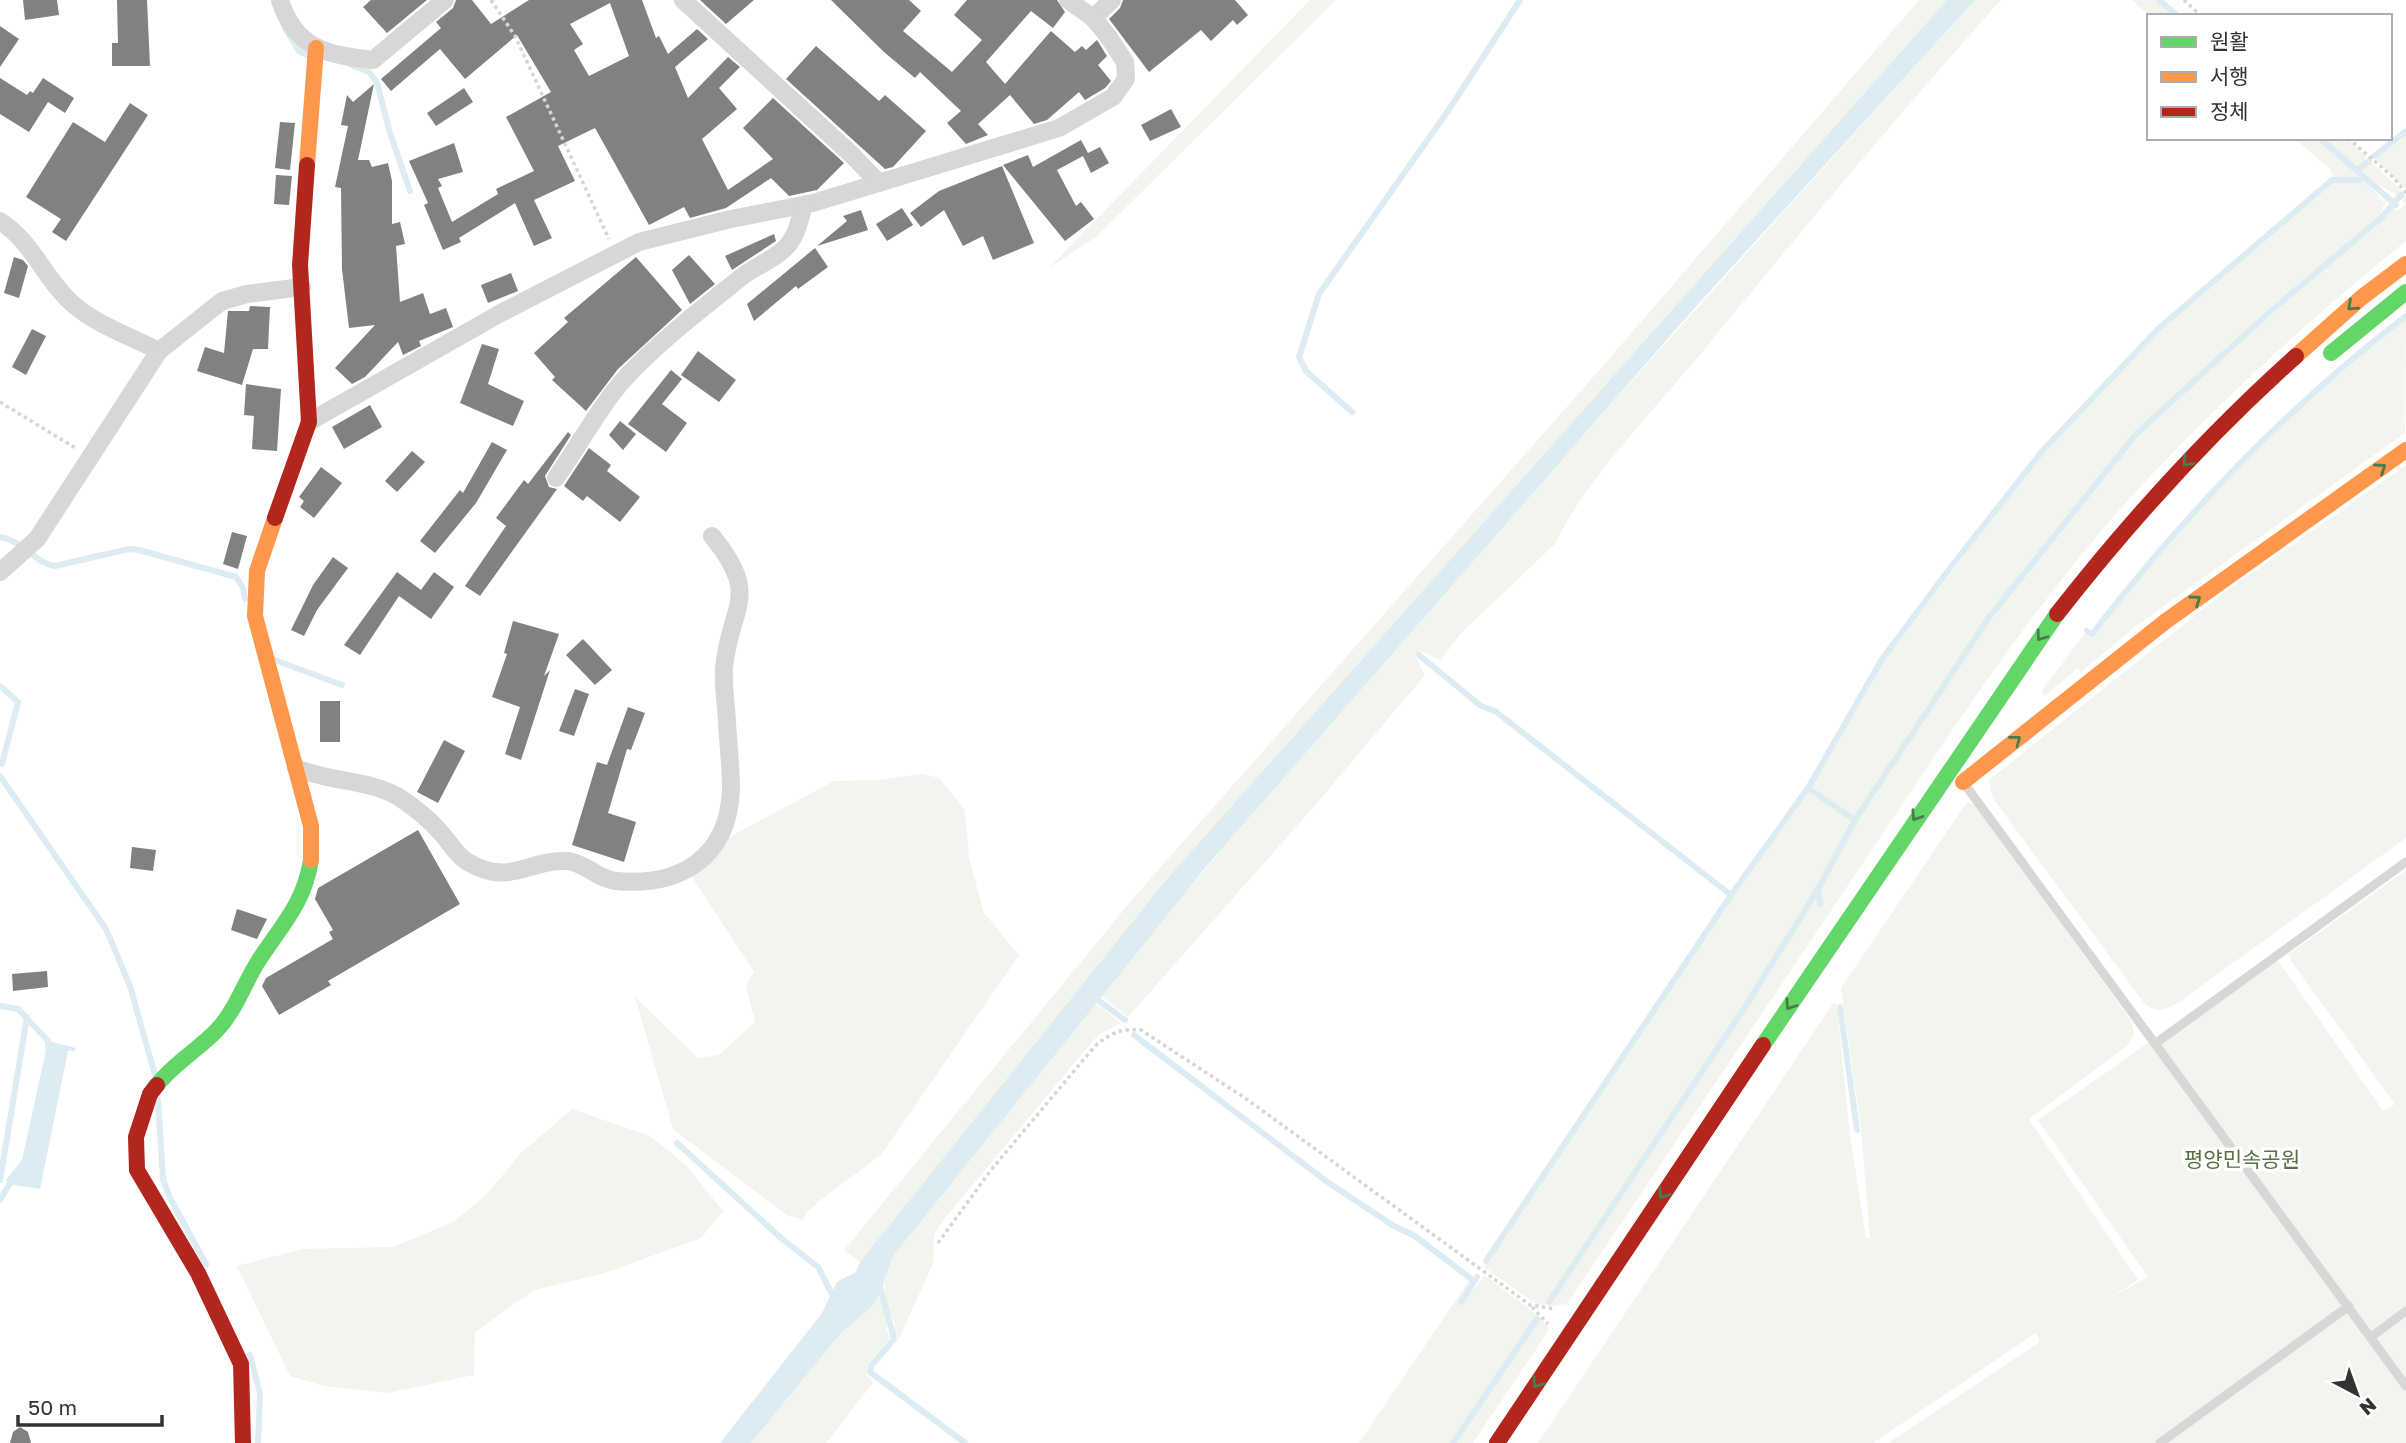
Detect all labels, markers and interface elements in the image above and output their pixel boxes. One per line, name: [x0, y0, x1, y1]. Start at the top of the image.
legend: [2147, 14, 2392, 140]
text: 원활: [2210, 28, 2249, 54]
text: 서행: [2210, 63, 2249, 89]
text: 정체: [2210, 98, 2249, 124]
one-way arrow: [2347, 298, 2360, 310]
one-way arrow: [2183, 454, 2196, 467]
one-way arrow: [2373, 464, 2386, 476]
one-way arrow: [2188, 596, 2201, 608]
one-way arrow: [2037, 628, 2049, 641]
one-way arrow: [2009, 735, 2021, 748]
one-way arrow: [1912, 808, 1924, 821]
one-way arrow: [1786, 997, 1798, 1010]
park label: 평양민속공원: [2184, 1146, 2300, 1172]
one-way arrow: [1659, 1186, 1671, 1199]
north arrow: [2322, 1359, 2392, 1429]
one-way arrow: [1533, 1375, 1545, 1388]
scale bar: [18, 1384, 161, 1428]
text: 50 m: [28, 1394, 77, 1420]
text: N: [2355, 1394, 2381, 1421]

